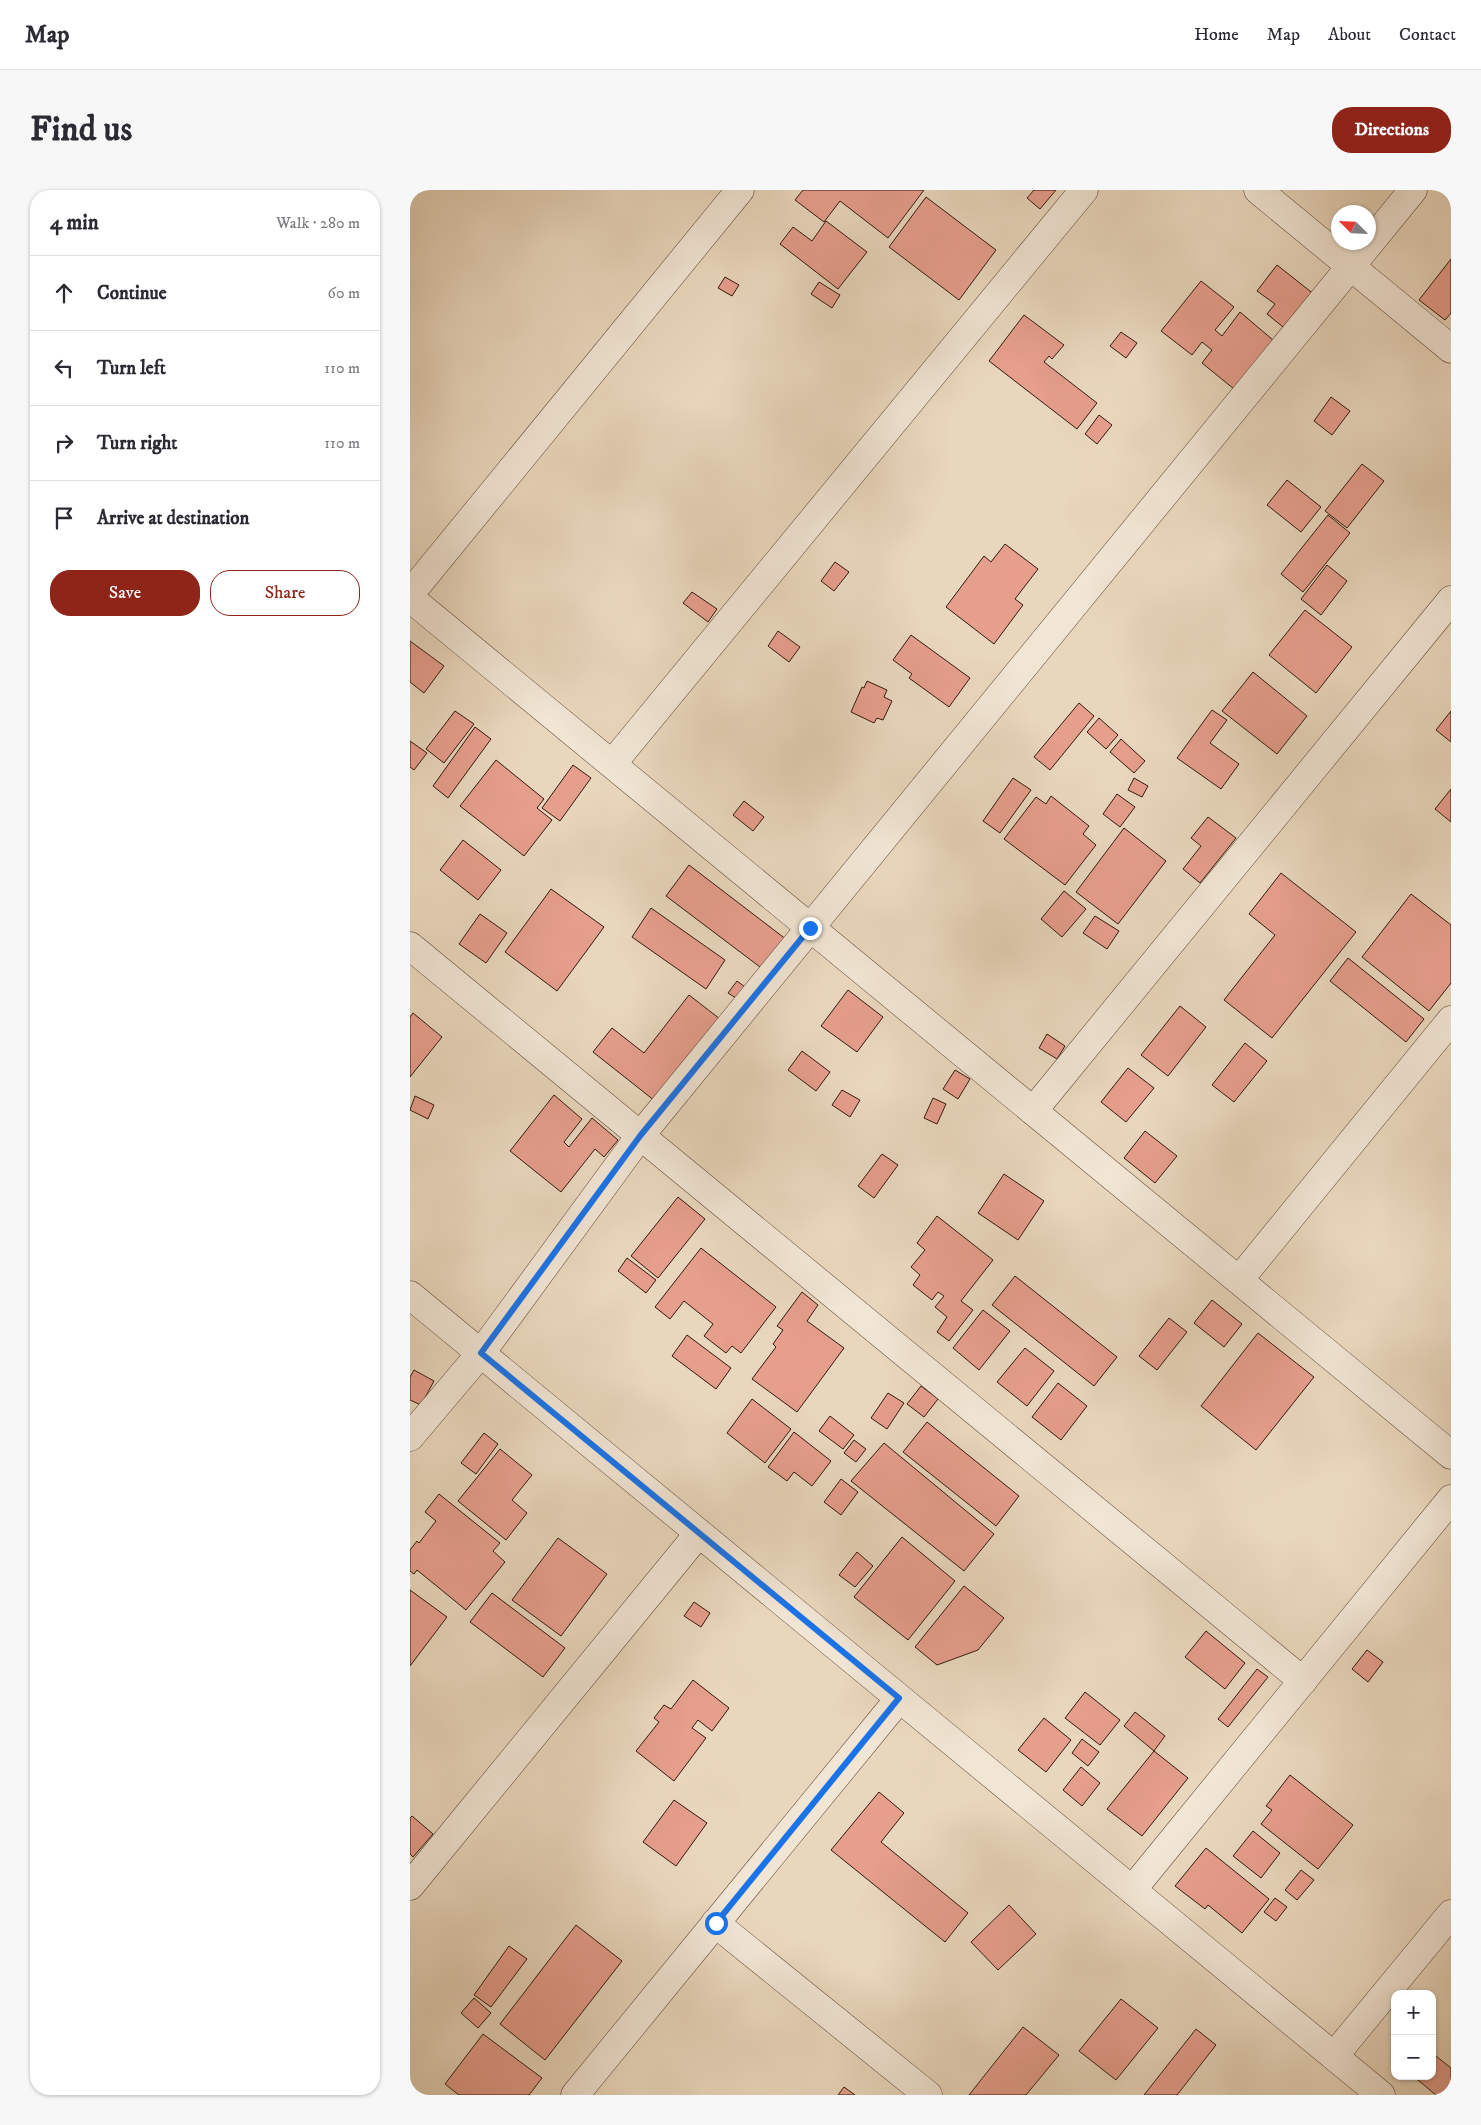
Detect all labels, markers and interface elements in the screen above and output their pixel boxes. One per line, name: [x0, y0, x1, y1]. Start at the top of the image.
text: Map: [25, 20, 69, 50]
text: Home: [1194, 24, 1239, 46]
text: Map: [1267, 24, 1300, 46]
text: About: [1328, 24, 1371, 46]
text: Contact: [1399, 24, 1456, 46]
button: Directions: [1332, 107, 1451, 153]
text: Find us: [30, 108, 132, 152]
north arrow: [1331, 205, 1376, 250]
text: 4 min: [50, 210, 99, 236]
text: Walk · 280 m: [276, 213, 360, 233]
icon: ahead: [50, 279, 78, 307]
text: Continue: [97, 282, 167, 305]
text: 60 m: [328, 283, 360, 303]
icon: left: [50, 354, 78, 382]
text: Turn left: [97, 357, 166, 380]
text: 110 m: [324, 358, 360, 378]
icon: right: [50, 429, 78, 457]
text: Turn right: [97, 432, 177, 455]
text: 110 m: [324, 433, 360, 453]
icon: arrive: [50, 504, 78, 532]
text: Arrive at destination: [97, 507, 249, 530]
button: Save: [50, 570, 200, 616]
button: Share: [210, 570, 360, 616]
route end: [799, 917, 822, 940]
route start: [705, 1912, 728, 1935]
map controls: [1391, 1990, 1436, 2080]
button: +: [1391, 1990, 1436, 2035]
button: −: [1391, 2035, 1436, 2080]

